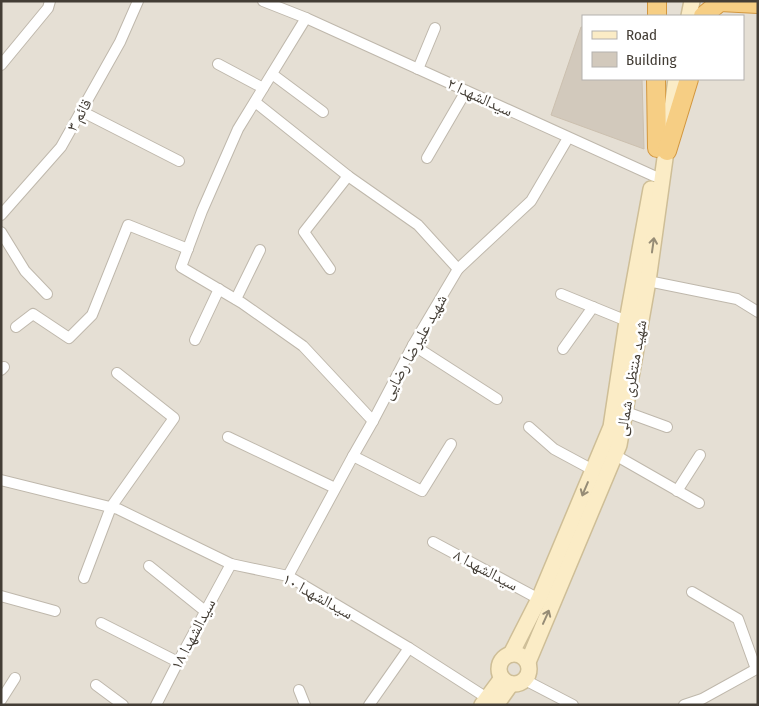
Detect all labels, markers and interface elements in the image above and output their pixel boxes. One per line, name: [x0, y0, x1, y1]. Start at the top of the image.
legend: [582, 15, 744, 80]
text: Road: [626, 26, 657, 44]
text: Building: [626, 51, 677, 69]
street label: سیدالشهدا ۲: [444, 74, 516, 120]
street label: قائم ۳: [62, 95, 97, 135]
one-way arrow: [648, 237, 658, 253]
street label: شهید علیرضا رضایی: [377, 291, 452, 404]
street label: شهید منتظری شمالی: [611, 319, 652, 438]
one-way arrow: [580, 481, 590, 496]
street label: سیدالشهدا ۸: [451, 545, 521, 595]
street label: سیدالشهدا ۱۰: [280, 569, 356, 623]
street label: سیدالشهدا ۱۸: [166, 595, 220, 673]
one-way arrow: [542, 610, 552, 625]

